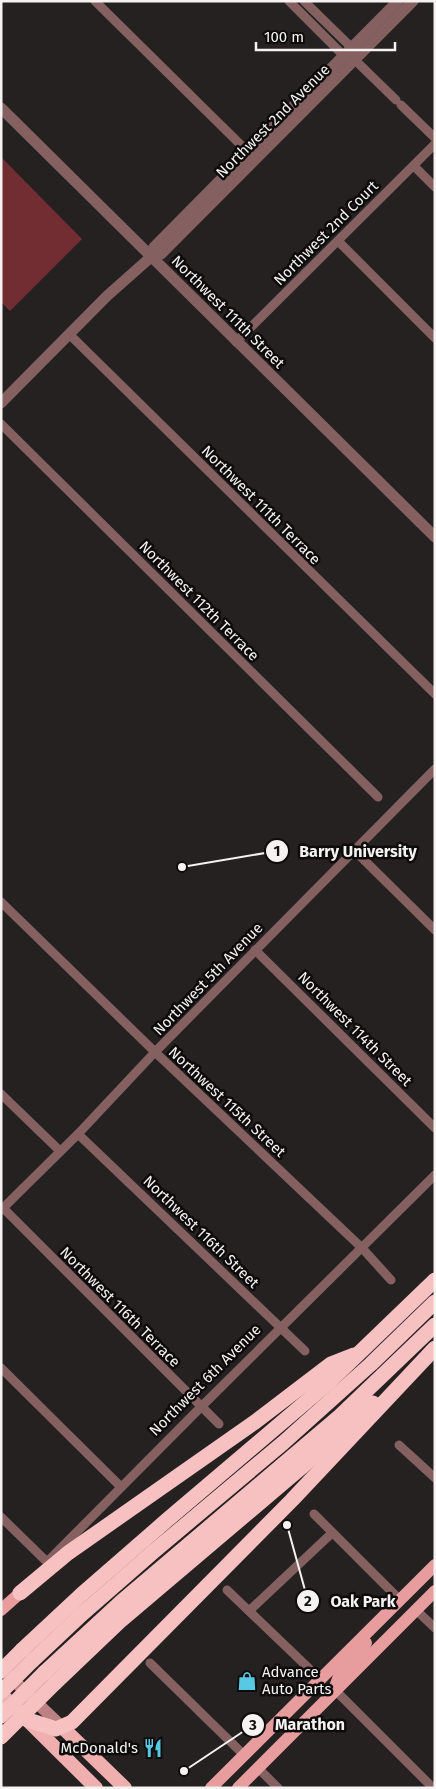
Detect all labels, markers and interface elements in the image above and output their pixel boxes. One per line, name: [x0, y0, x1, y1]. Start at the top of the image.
scale bar: [256, 20, 395, 52]
text: 100 m: [264, 28, 304, 46]
street label: Northwest 2nd Avenue: [212, 60, 334, 182]
street label: Northwest 2nd Court: [270, 177, 382, 289]
street label: Northwest 111th Street: [168, 252, 289, 373]
street label: Northwest 111th Terrace: [198, 442, 324, 568]
street label: Northwest 112th Terrace: [135, 537, 263, 665]
callout: Barry University: [265, 836, 427, 867]
text: 1: [274, 842, 280, 860]
text: Barry University: [299, 842, 417, 861]
street label: Northwest 5th Avenue: [150, 919, 266, 1039]
street label: Northwest 114th Street: [294, 968, 416, 1090]
street label: Northwest 115th Street: [165, 1043, 290, 1161]
street label: Northwest 116th Street: [139, 1172, 263, 1292]
street label: Northwest 116th Terrace: [56, 1243, 184, 1371]
street label: Northwest 6th Avenue: [145, 1320, 265, 1440]
callout: Oak Park: [295, 1585, 405, 1616]
text: 2: [304, 1592, 312, 1610]
text: Oak Park: [330, 1592, 396, 1611]
place label: Advance Auto Parts: [262, 1663, 332, 1698]
shop icon: Advance Auto Parts: [236, 1670, 258, 1692]
callout: Marathon: [240, 1709, 355, 1740]
text: Marathon: [275, 1715, 345, 1734]
text: 3: [248, 1716, 257, 1734]
restaurant icon: McDonald's: [142, 1737, 164, 1759]
place label: McDonald's: [61, 1739, 138, 1757]

